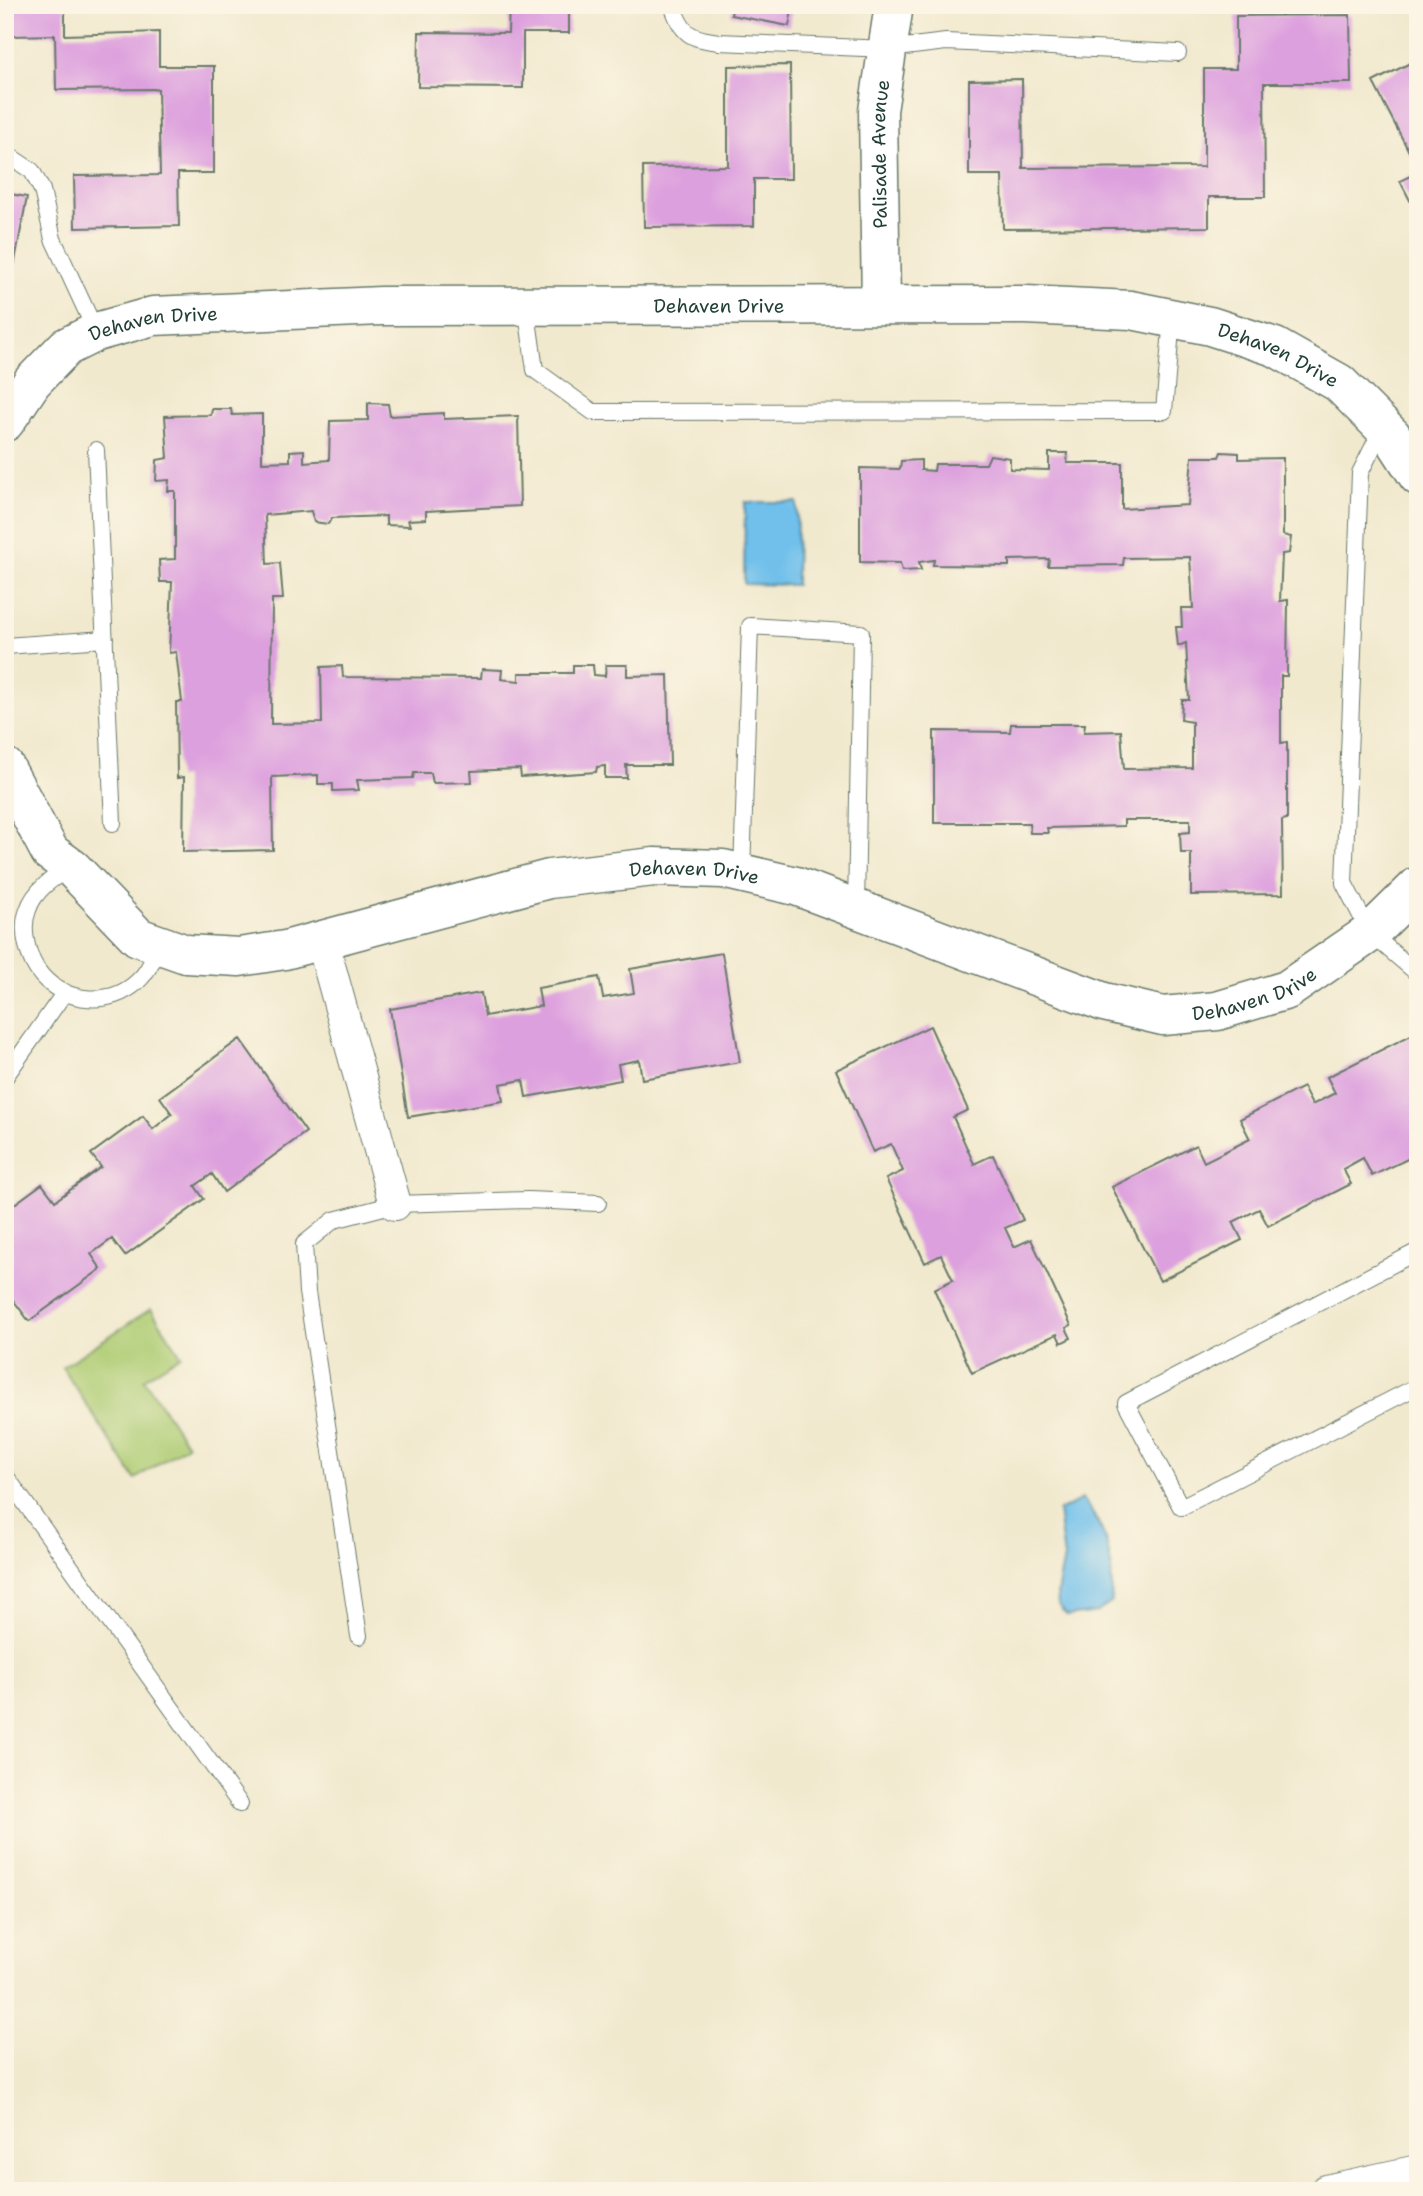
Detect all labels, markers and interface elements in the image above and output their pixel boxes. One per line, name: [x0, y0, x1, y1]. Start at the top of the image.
street label: Palisade Avenue: [866, 78, 896, 229]
street label: Dehaven Drive: [654, 293, 784, 319]
street label: Dehaven Drive: [84, 301, 218, 347]
street label: Dehaven Drive: [1214, 317, 1343, 393]
street label: Dehaven Drive: [628, 855, 762, 890]
street label: Dehaven Drive: [1191, 961, 1322, 1026]

